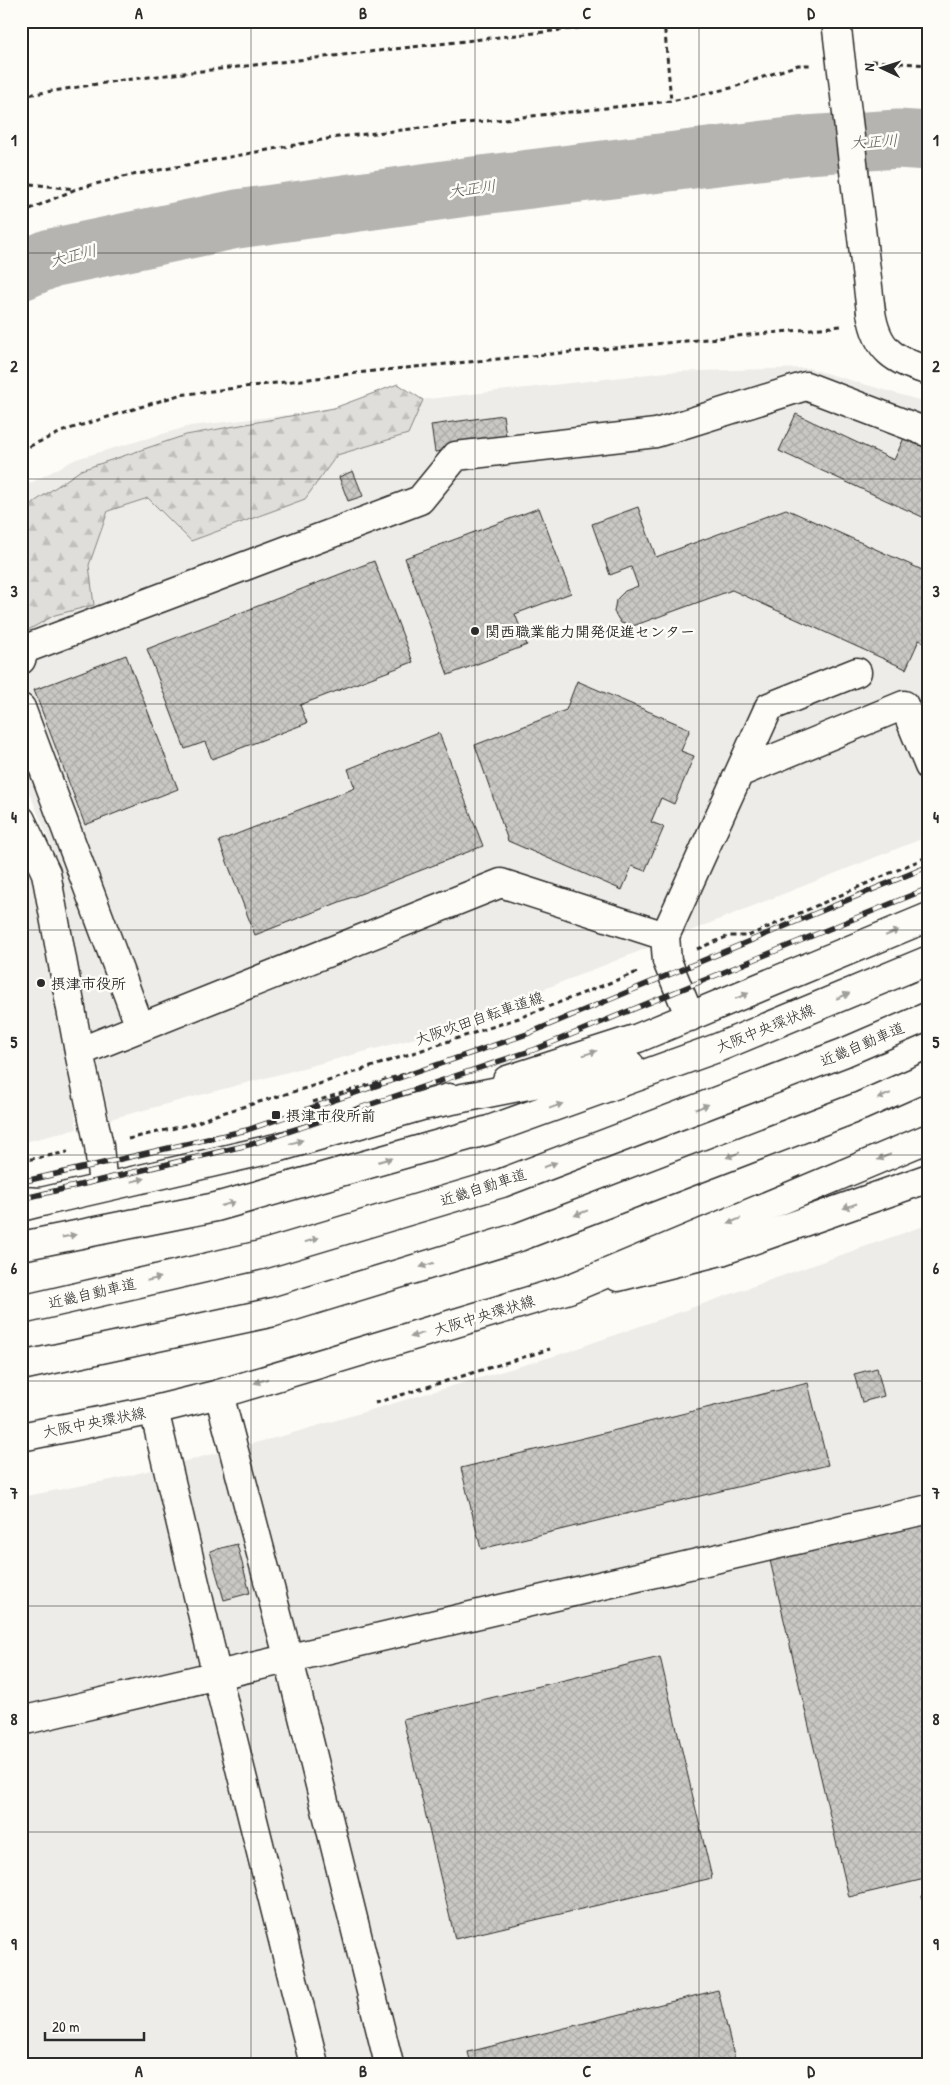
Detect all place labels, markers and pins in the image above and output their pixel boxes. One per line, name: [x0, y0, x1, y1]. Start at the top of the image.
place label: 関西職業能力開発促進センター: [485, 621, 695, 642]
marker: 関西職業能力開発促進センター: [469, 625, 481, 637]
place label: 摂津市役所: [51, 973, 126, 994]
marker: 摂津市役所: [35, 977, 47, 989]
place label: 摂津市役所前: [286, 1105, 376, 1126]
marker: 摂津市役所前: [270, 1109, 282, 1121]

